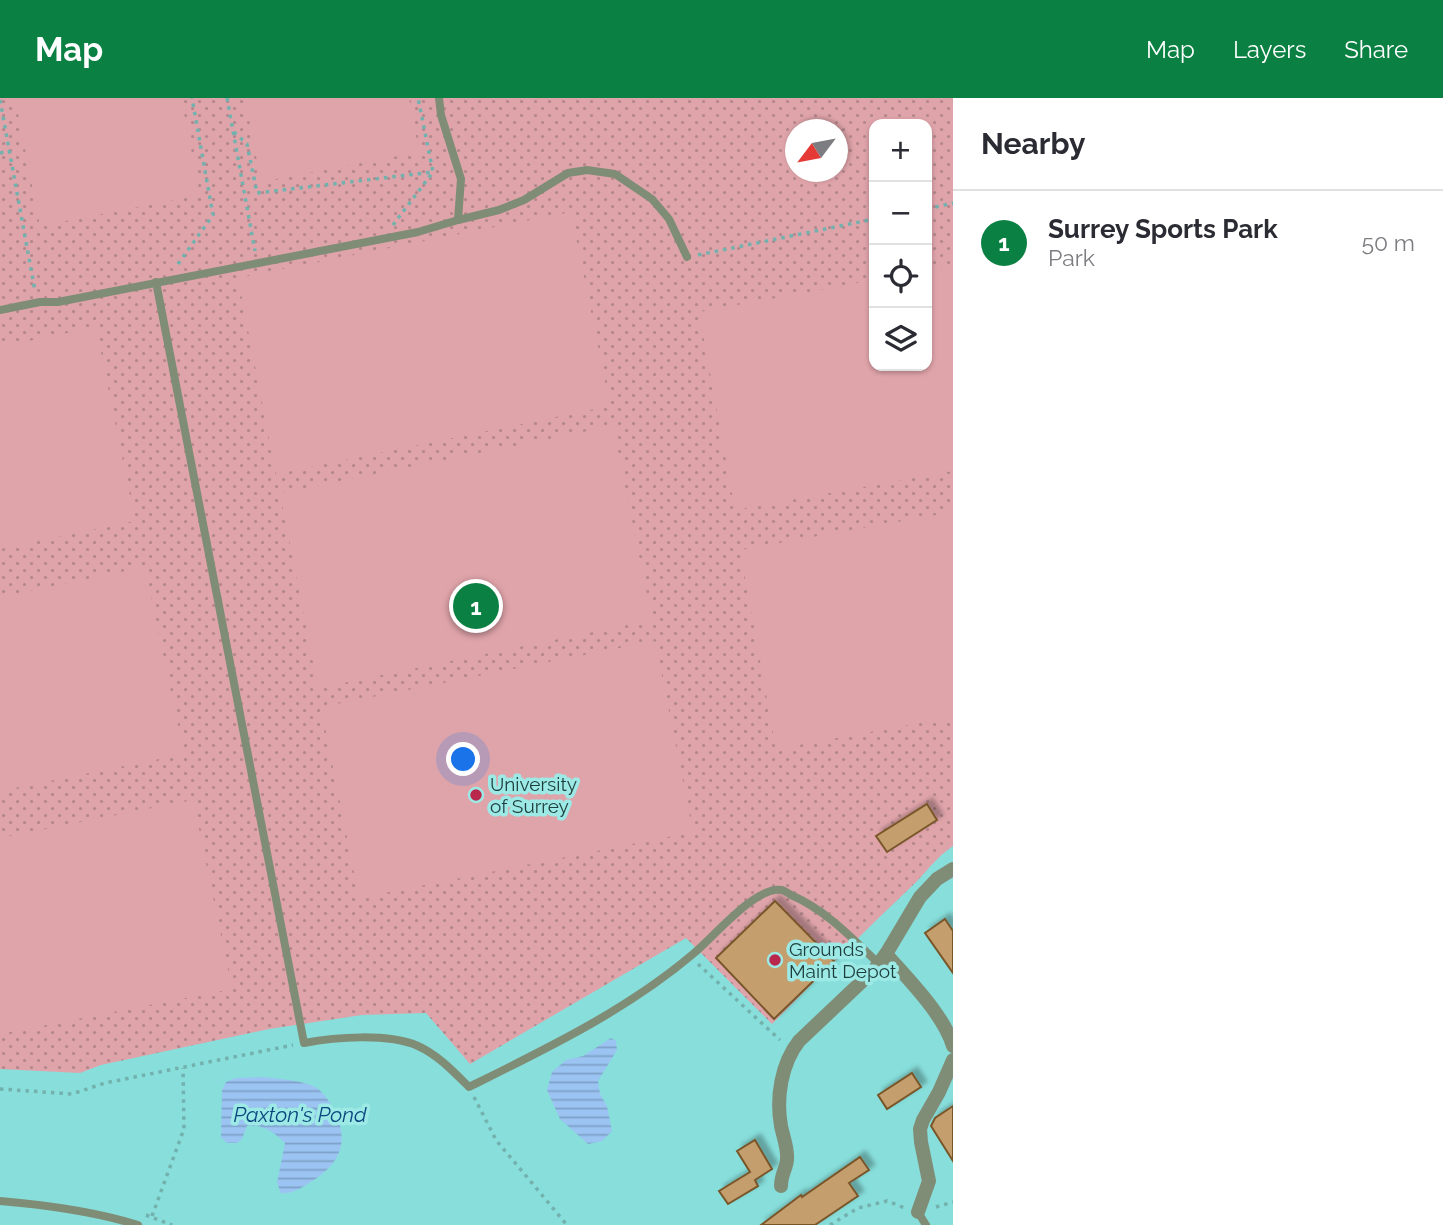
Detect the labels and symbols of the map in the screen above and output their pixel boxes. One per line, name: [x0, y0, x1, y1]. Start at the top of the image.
north arrow: [785, 119, 848, 182]
pin: 1: [453, 580, 499, 632]
your location: [446, 742, 480, 776]
place label: University of Surrey: [490, 773, 577, 817]
marker: University of Surrey: [468, 787, 484, 803]
place label: Grounds Maint Depot: [789, 938, 897, 982]
marker: Grounds Maint Depot: [767, 952, 783, 968]
water label: Paxton's Pond: [233, 1102, 367, 1127]

